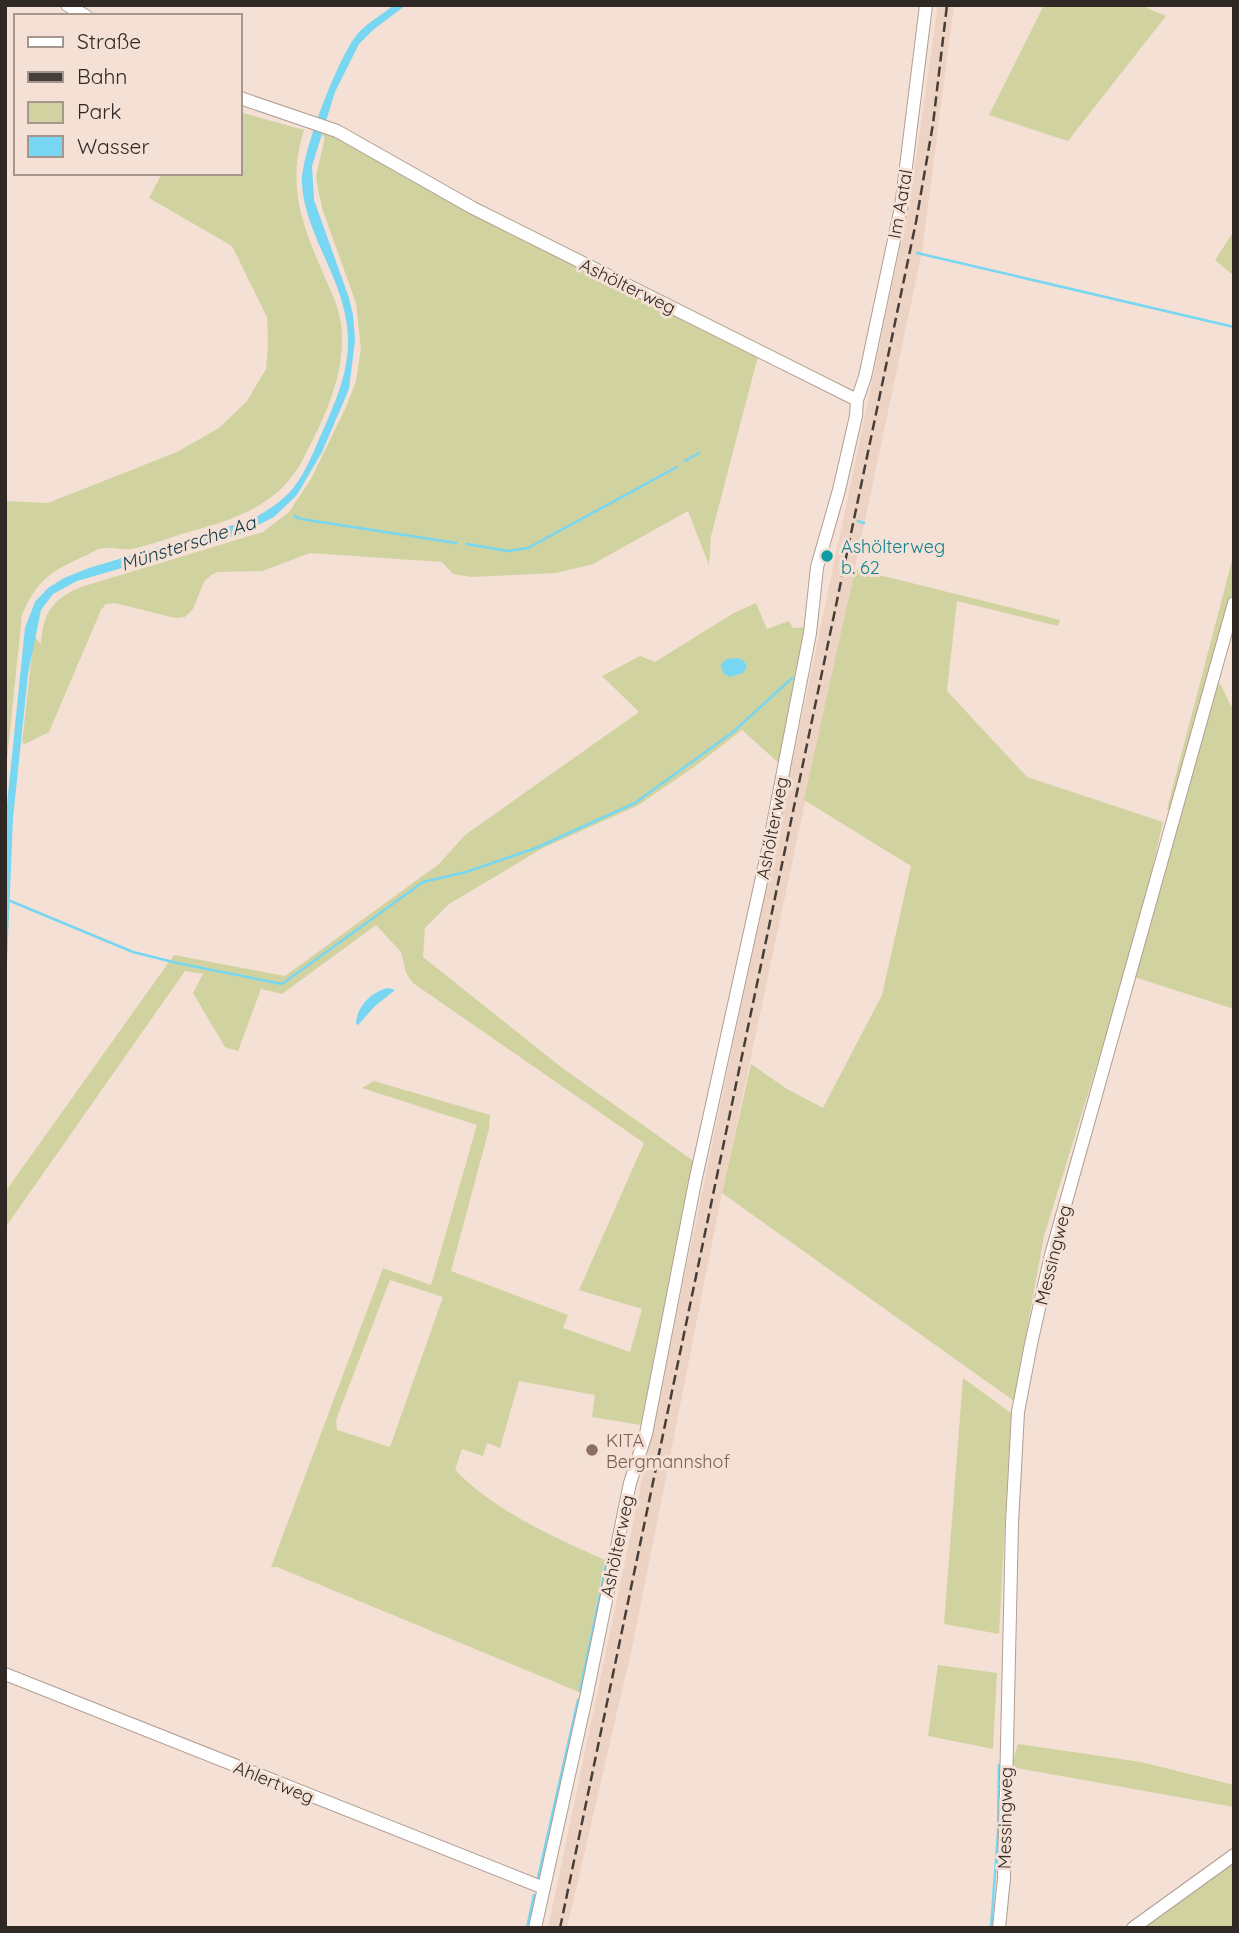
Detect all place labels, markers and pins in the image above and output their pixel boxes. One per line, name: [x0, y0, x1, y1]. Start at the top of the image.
place label: Ashölterweg b. 62: [841, 535, 945, 579]
marker: Ashölterweg b. 62: [819, 548, 835, 564]
place label: KITA Bergmannshof: [606, 1429, 730, 1473]
marker: KITA Bergmannshof: [584, 1442, 600, 1458]

